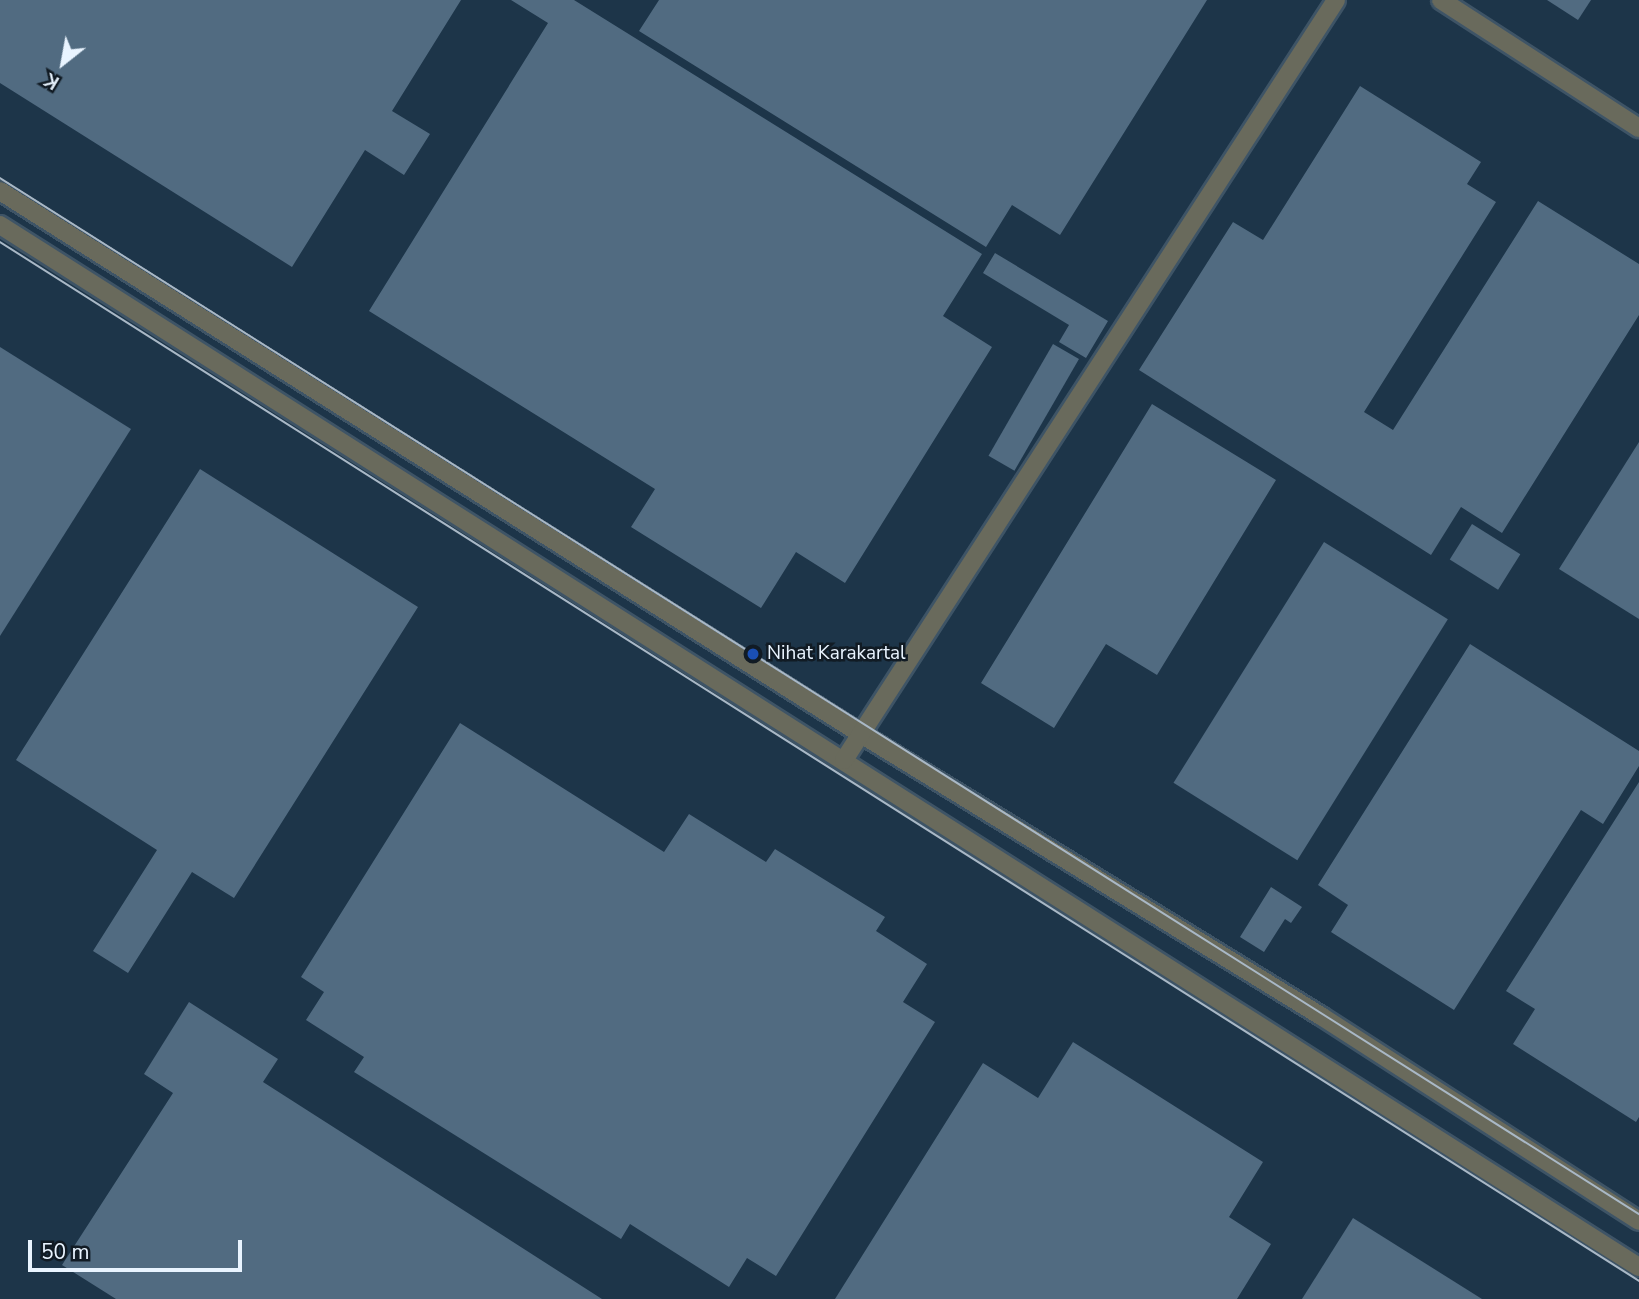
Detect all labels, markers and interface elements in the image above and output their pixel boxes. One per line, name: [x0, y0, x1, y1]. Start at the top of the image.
north arrow: [28, 28, 98, 98]
text: K: [40, 67, 64, 95]
place label: Nihat Karakartal: [767, 643, 906, 665]
marker: Nihat Karakartal: [745, 646, 761, 662]
scale bar: [32, 1226, 245, 1270]
text: 50 m: [41, 1238, 90, 1266]

